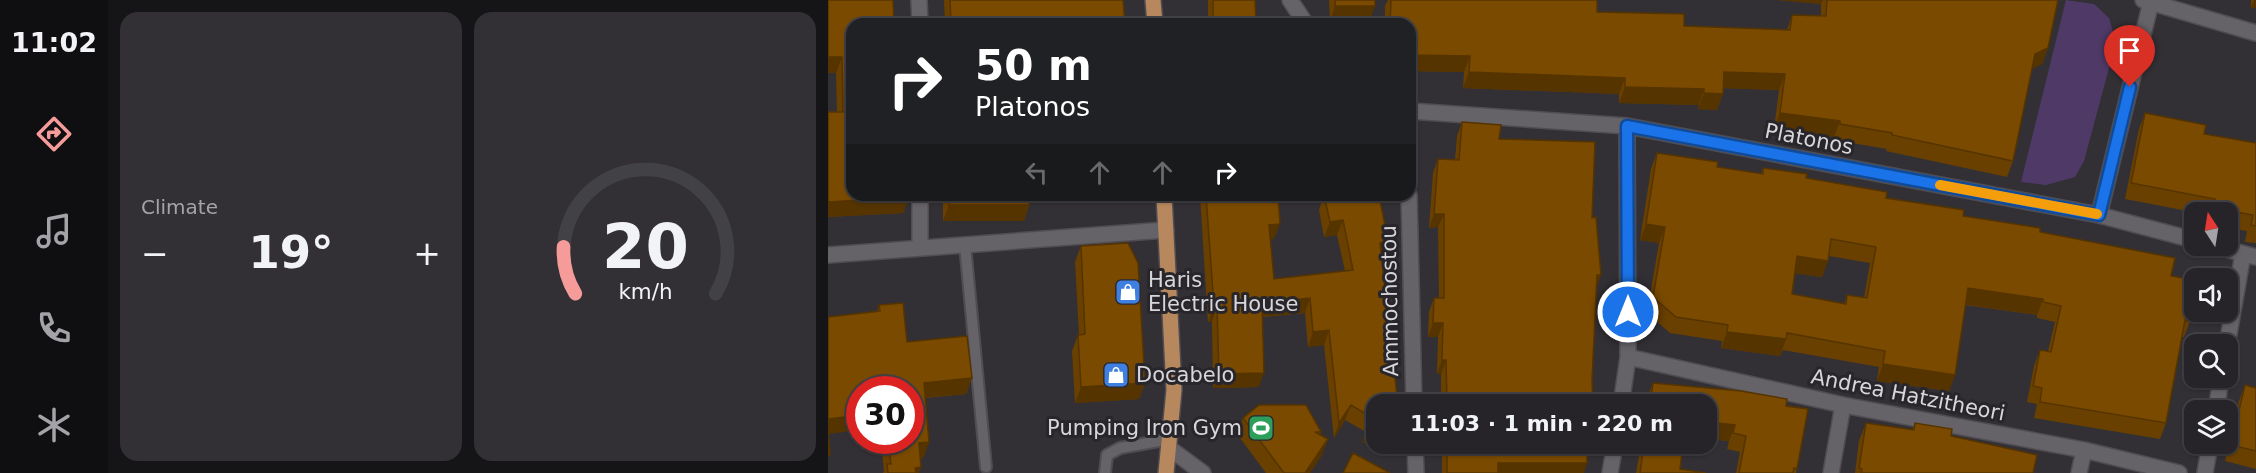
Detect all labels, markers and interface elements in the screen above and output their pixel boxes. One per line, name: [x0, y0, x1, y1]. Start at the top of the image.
pin: [2104, 25, 2155, 87]
text: 11:02: [11, 27, 97, 58]
icon: arrive: [2113, 34, 2146, 67]
text: 50 m: [975, 41, 1092, 90]
icon: right: [876, 42, 954, 120]
text: Platonos: [975, 91, 1090, 122]
icon: directions: [33, 113, 75, 155]
street label: Platonos: [1763, 119, 1855, 159]
icon: left: [1020, 156, 1053, 189]
icon: ahead: [1083, 156, 1116, 189]
icon: ahead: [1146, 156, 1179, 189]
icon: right: [1209, 156, 1242, 189]
text: Climate: [141, 195, 218, 219]
north arrow: [2184, 202, 2238, 256]
map controls: [2184, 202, 2238, 454]
icon: music: [33, 210, 75, 252]
text: 20: [602, 210, 688, 283]
street label: Ammochostou: [1377, 225, 1403, 377]
text: 19°: [248, 226, 334, 279]
text: −: [141, 234, 169, 273]
text: +: [413, 234, 441, 273]
place label: Haris Electric House: [1148, 268, 1298, 316]
button: sound: [2184, 268, 2238, 322]
shop icon: Haris Electric House: [1113, 277, 1143, 307]
text: km/h: [618, 279, 672, 304]
position arrow: [1596, 280, 1660, 344]
icon: phone: [33, 307, 75, 349]
button: search: [2184, 334, 2238, 388]
shop icon: Docabelo: [1101, 360, 1131, 390]
place label: Docabelo: [1136, 363, 1234, 387]
street label: Andrea Hatzitheori: [1809, 364, 2007, 426]
speed limit sign: 30: [846, 376, 924, 454]
button: layers: [2184, 400, 2238, 454]
icon: climate: [33, 404, 75, 446]
text: 11:03 · 1 min · 220 m: [1410, 411, 1673, 436]
sports icon: Pumping Iron Gym: [1246, 413, 1276, 443]
place label: Pumping Iron Gym: [1047, 416, 1242, 440]

